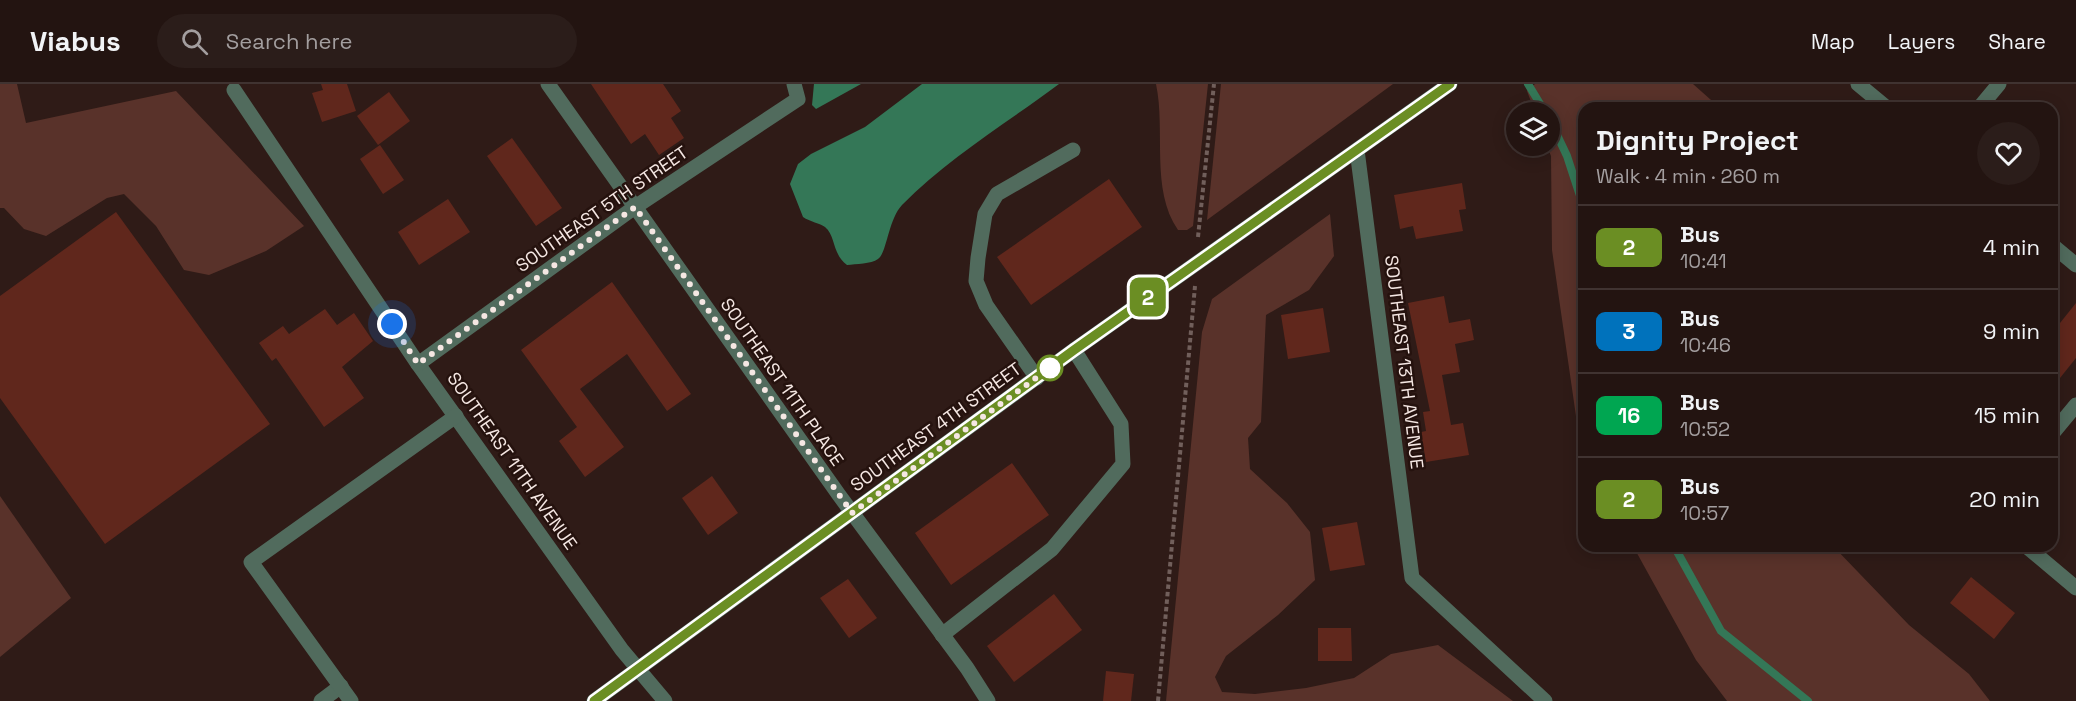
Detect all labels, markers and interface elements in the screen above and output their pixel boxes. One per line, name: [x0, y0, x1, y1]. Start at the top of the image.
search box: [157, 14, 577, 68]
text: Viabus: [30, 23, 121, 59]
icon: search: [178, 25, 211, 58]
text: Search here: [226, 27, 353, 55]
text: Map: [1811, 28, 1855, 55]
text: Layers: [1888, 28, 1955, 55]
text: Share: [1988, 28, 2046, 55]
map controls: [1506, 102, 1560, 156]
button: layers: [1506, 102, 1560, 156]
text: Dignity Project: [1596, 122, 1799, 158]
button: heart: [1977, 122, 2040, 185]
street label: SOUTHEAST 5TH STREET: [511, 140, 693, 277]
text: Walk · 4 min · 260 m: [1596, 163, 1780, 189]
text: Bus: [1680, 220, 1720, 248]
text: 4 min: [1983, 233, 2040, 261]
text: 2: [1623, 234, 1635, 261]
text: 10:41: [1680, 248, 1727, 274]
street label: SOUTHEAST 13TH AVENUE: [1380, 254, 1429, 470]
line badge: 2: [1128, 278, 1168, 316]
text: 2: [1142, 284, 1154, 311]
street label: SOUTHEAST 11TH PLACE: [716, 293, 849, 470]
text: Bus: [1680, 304, 1720, 332]
your location: [377, 309, 407, 339]
text: 9 min: [1983, 317, 2040, 345]
text: 3: [1623, 318, 1635, 345]
text: 10:46: [1680, 332, 1731, 358]
unlabelled marker: [1037, 355, 1063, 381]
street label: SOUTHEAST 4TH STREET: [846, 357, 1026, 496]
street label: SOUTHEAST 11TH AVENUE: [442, 367, 583, 554]
text: Bus: [1680, 388, 1720, 416]
text: 15 min: [1974, 401, 2040, 429]
text: 16: [1618, 402, 1640, 429]
text: 10:52: [1680, 416, 1730, 442]
text: Bus: [1680, 472, 1720, 500]
text: 20 min: [1969, 485, 2040, 513]
text: 2: [1623, 486, 1635, 513]
text: 10:57: [1680, 500, 1729, 526]

